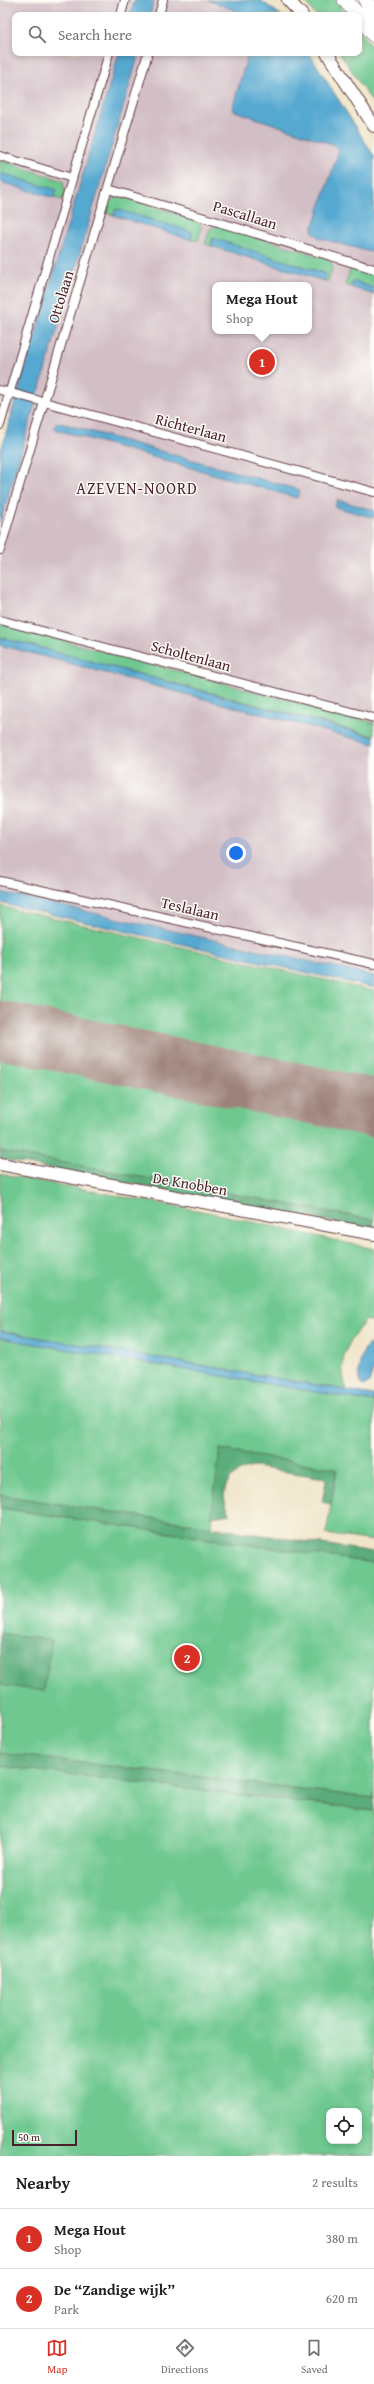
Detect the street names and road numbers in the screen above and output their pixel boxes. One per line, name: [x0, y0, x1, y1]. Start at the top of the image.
street label: Pascallaan: [211, 195, 280, 234]
street label: Ottolaan: [43, 267, 79, 326]
street label: Richterlaan: [153, 408, 230, 447]
street label: Scholtenlaan: [149, 635, 234, 676]
street label: Teslalaan: [159, 892, 222, 926]
street label: De Knobben: [151, 1167, 230, 1200]

